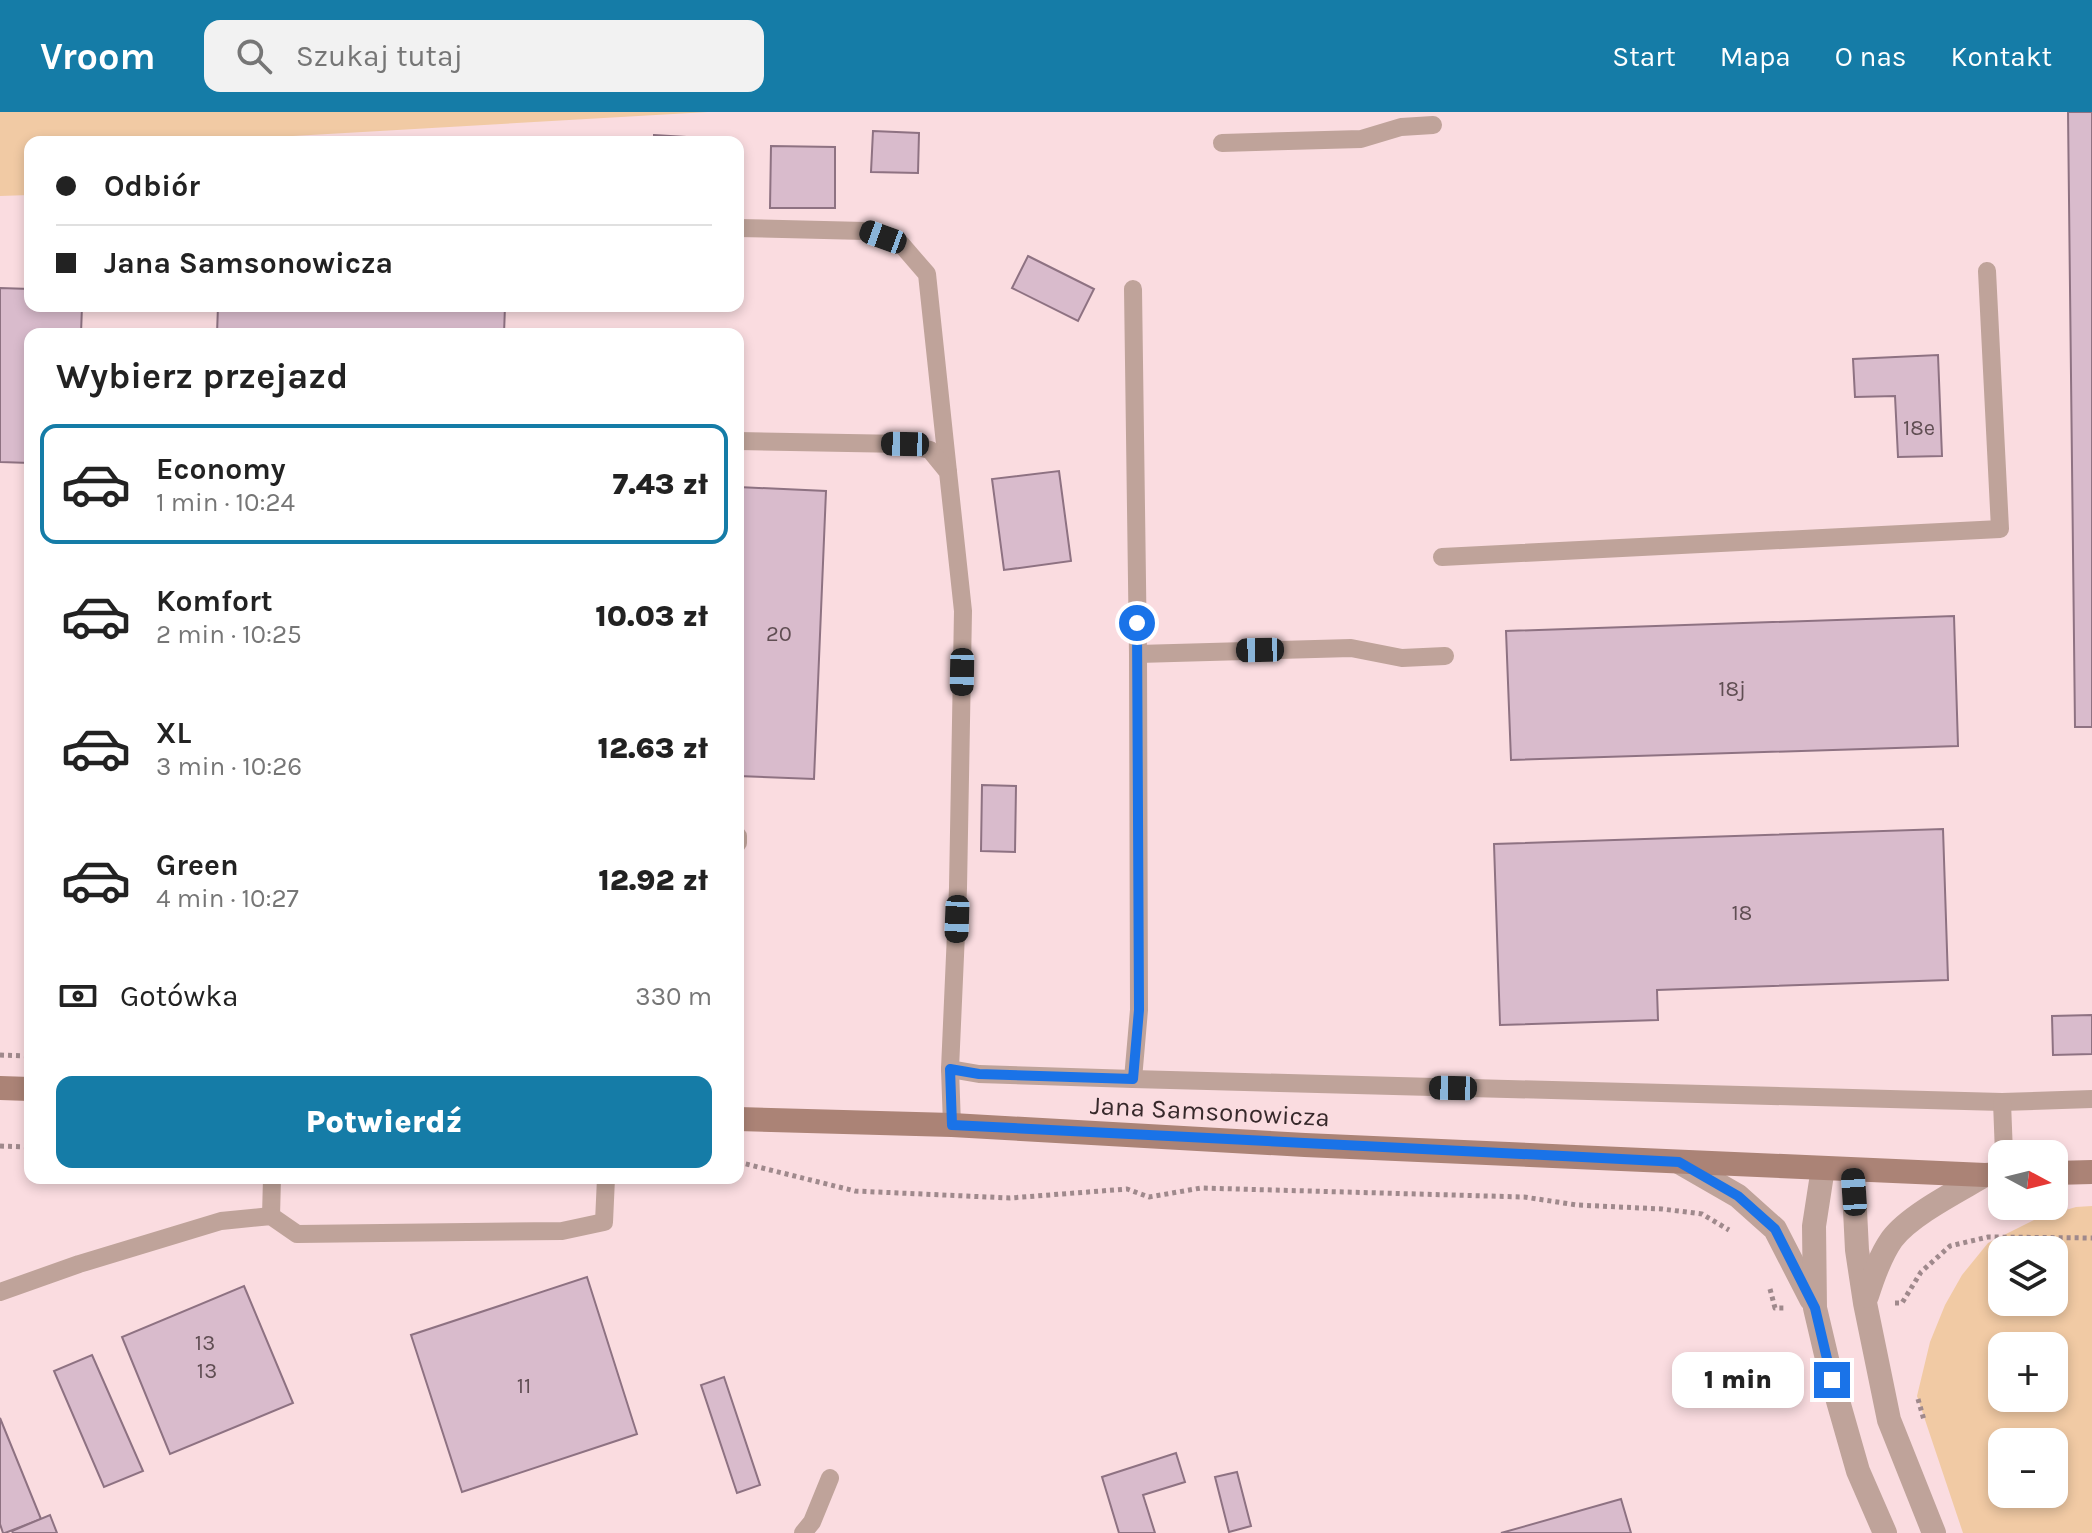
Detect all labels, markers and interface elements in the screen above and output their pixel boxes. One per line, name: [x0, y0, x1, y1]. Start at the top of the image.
search box: [204, 20, 764, 92]
text: Vroom: [40, 34, 156, 79]
icon: search: [232, 34, 276, 78]
text: Szukaj tutaj: [296, 38, 463, 74]
text: Start: [1612, 40, 1676, 73]
text: Mapa: [1720, 40, 1791, 73]
text: O nas: [1835, 40, 1907, 73]
text: Kontakt: [1951, 40, 2052, 73]
text: Odbiór: [104, 168, 200, 204]
car: [856, 218, 910, 256]
text: Jana Samsonowicza: [104, 245, 393, 281]
text: Wybierz przejazd: [56, 355, 348, 397]
house number: 18e: [1903, 415, 1935, 441]
car: [881, 432, 929, 456]
icon: car: [60, 448, 132, 520]
text: Economy: [156, 451, 286, 487]
text: 7.43 zł: [612, 466, 708, 502]
text: 1 min · 10:24: [156, 487, 295, 518]
icon: car: [60, 580, 132, 652]
text: Komfort: [156, 583, 273, 619]
text: 10.03 zł: [595, 598, 708, 634]
route start: [1119, 605, 1155, 641]
text: 2 min · 10:25: [156, 619, 302, 650]
house number: 20: [766, 621, 792, 647]
car: [1236, 638, 1284, 662]
car: [950, 648, 974, 696]
house number: 18j: [1718, 676, 1746, 702]
icon: car: [60, 712, 132, 784]
text: XL: [156, 715, 191, 751]
text: 12.63 zł: [597, 730, 708, 766]
text: 3 min · 10:26: [156, 751, 302, 782]
icon: car: [60, 844, 132, 916]
text: Green: [156, 847, 239, 883]
text: 12.92 zł: [598, 862, 708, 898]
text: 4 min · 10:27: [156, 883, 299, 914]
car: [944, 895, 970, 943]
house number: 18: [1732, 900, 1752, 926]
icon: cash: [56, 974, 100, 1018]
text: Gotówka: [120, 978, 239, 1014]
text: 330 m: [635, 981, 712, 1012]
button: Potwierdź: [56, 1076, 712, 1168]
car: [1429, 1076, 1477, 1100]
street label: Jana Samsonowicza: [1089, 1090, 1331, 1133]
north arrow: [1988, 1140, 2068, 1220]
map controls: [1988, 1140, 2068, 1508]
car: [1840, 1167, 1868, 1217]
button: layers: [1988, 1236, 2068, 1316]
house number: 13: [195, 1330, 215, 1356]
button: +: [1988, 1332, 2068, 1412]
callout: 1 min: [1672, 1352, 1804, 1408]
house number: 13: [197, 1358, 217, 1384]
route end: [1814, 1362, 1850, 1398]
text: 1 min: [1704, 1364, 1772, 1395]
house number: 11: [517, 1373, 531, 1399]
button: −: [1988, 1428, 2068, 1508]

